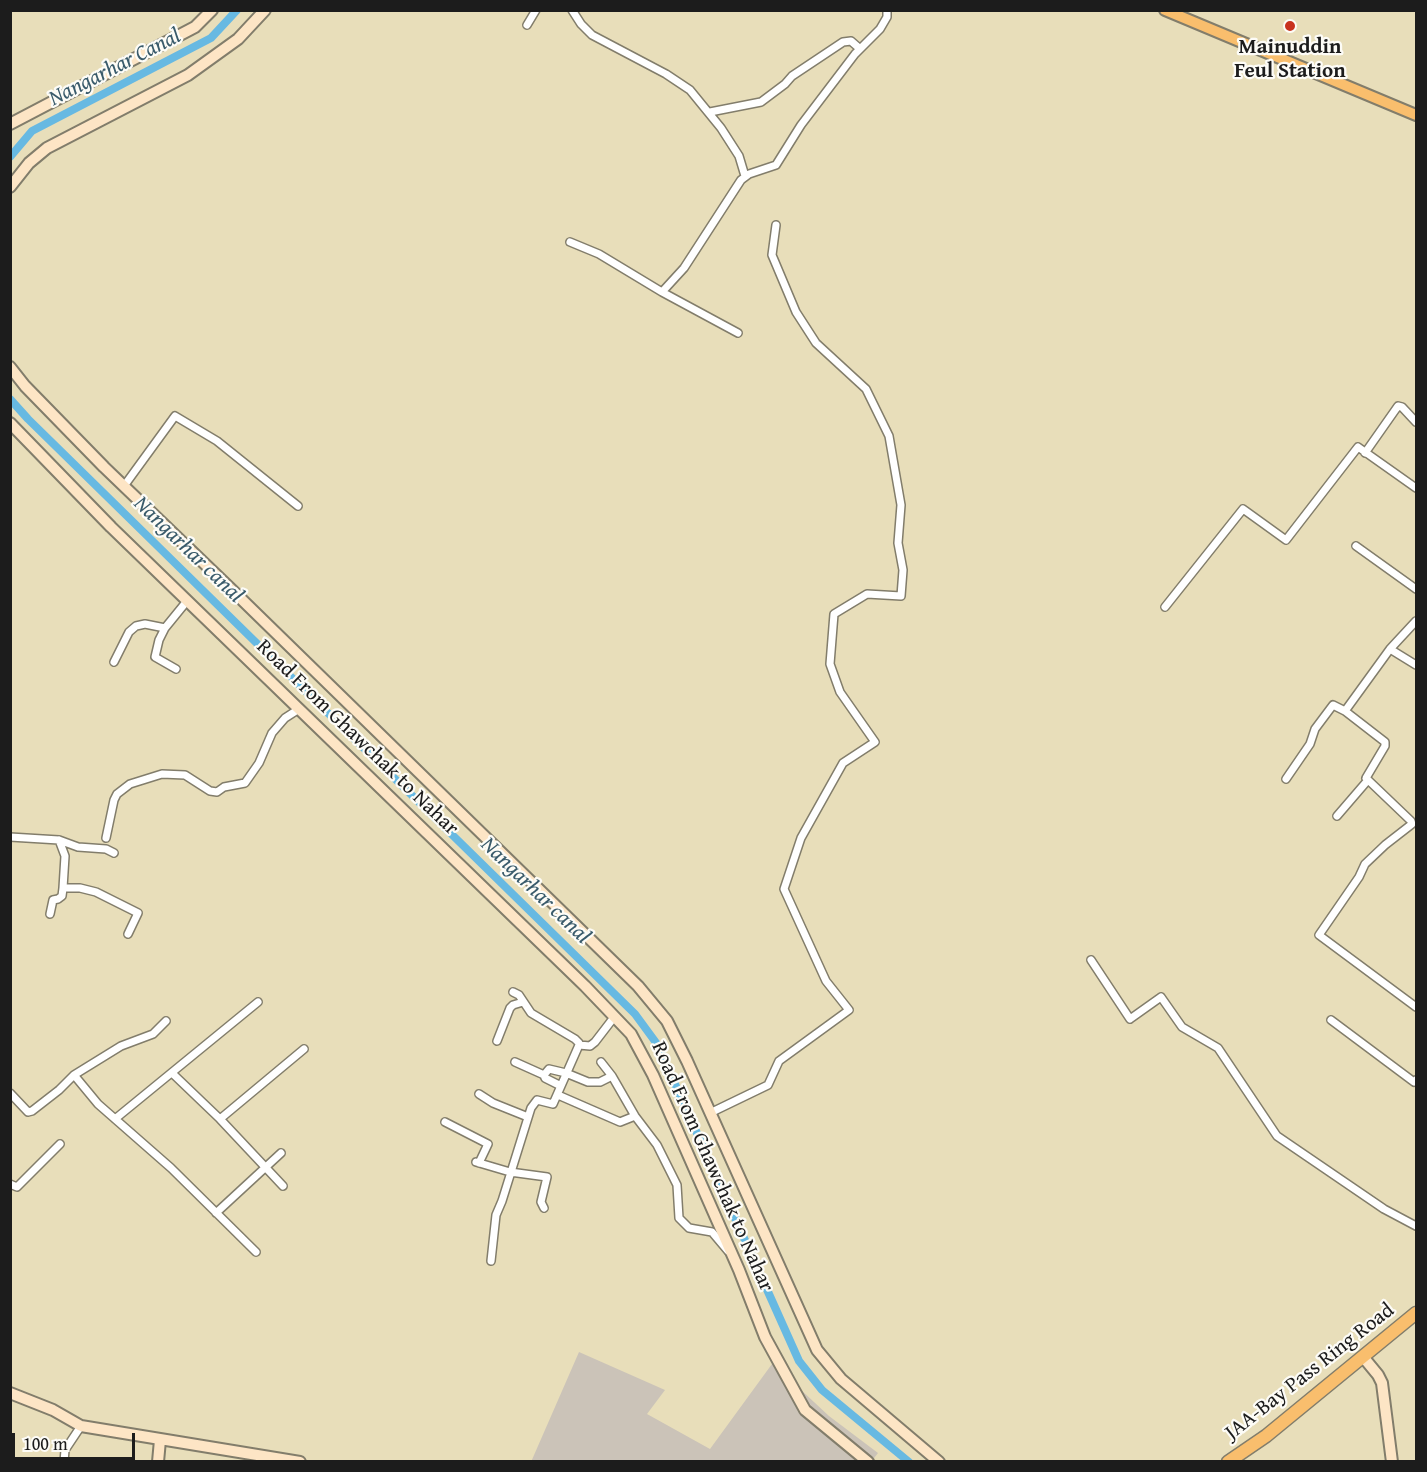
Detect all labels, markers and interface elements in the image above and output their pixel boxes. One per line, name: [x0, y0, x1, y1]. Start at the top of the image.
marker: Mainuddin Feul Station: [1283, 19, 1297, 33]
water label: Nangarhar Canal: [45, 23, 185, 113]
place label: Mainuddin Feul Station: [1234, 35, 1346, 85]
water label: Nangarhar canal: [128, 491, 248, 609]
street label: Road From Ghawchak to Nahar: [251, 635, 463, 841]
water label: Nangarhar canal: [475, 832, 595, 950]
street label: Road From Ghawchak to Nahar: [645, 1038, 779, 1296]
street label: JAA-Bay Pass Ring Road: [1220, 1298, 1400, 1446]
scale bar: [15, 1421, 138, 1459]
text: 100 m: [23, 1430, 68, 1457]

